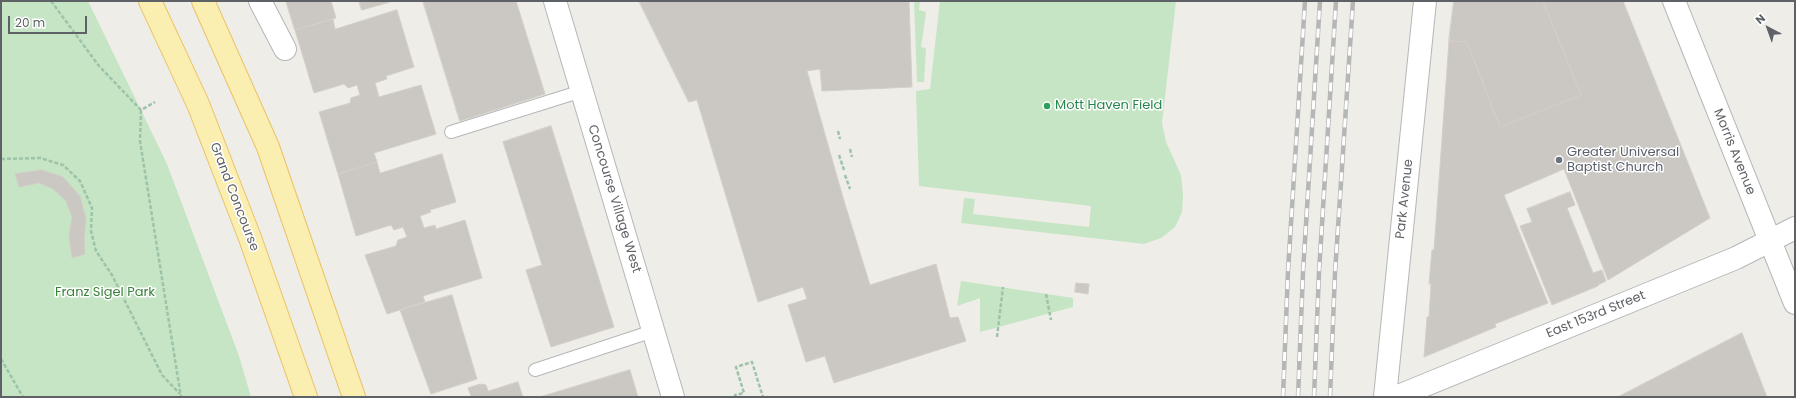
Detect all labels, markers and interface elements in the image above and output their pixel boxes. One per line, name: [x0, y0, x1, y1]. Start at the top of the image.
scale bar: [10, 8, 89, 34]
north arrow: [1748, 8, 1788, 48]
text: N: [1752, 10, 1769, 28]
text: 20 m: [15, 14, 45, 31]
place label: Mott Haven Field: [1055, 98, 1162, 114]
marker: Mott Haven Field: [1042, 101, 1052, 111]
street label: Morris Avenue: [1710, 107, 1758, 197]
street label: Concourse Village West: [584, 123, 644, 275]
street label: Grand Concourse: [206, 140, 262, 254]
place label: Greater Universal Baptist Church: [1567, 145, 1679, 176]
marker: Greater Universal Baptist Church: [1554, 155, 1564, 165]
street label: Park Avenue: [1393, 158, 1417, 240]
park label: Franz Sigel Park: [55, 285, 155, 301]
street label: East 153rd Street: [1544, 288, 1648, 342]

